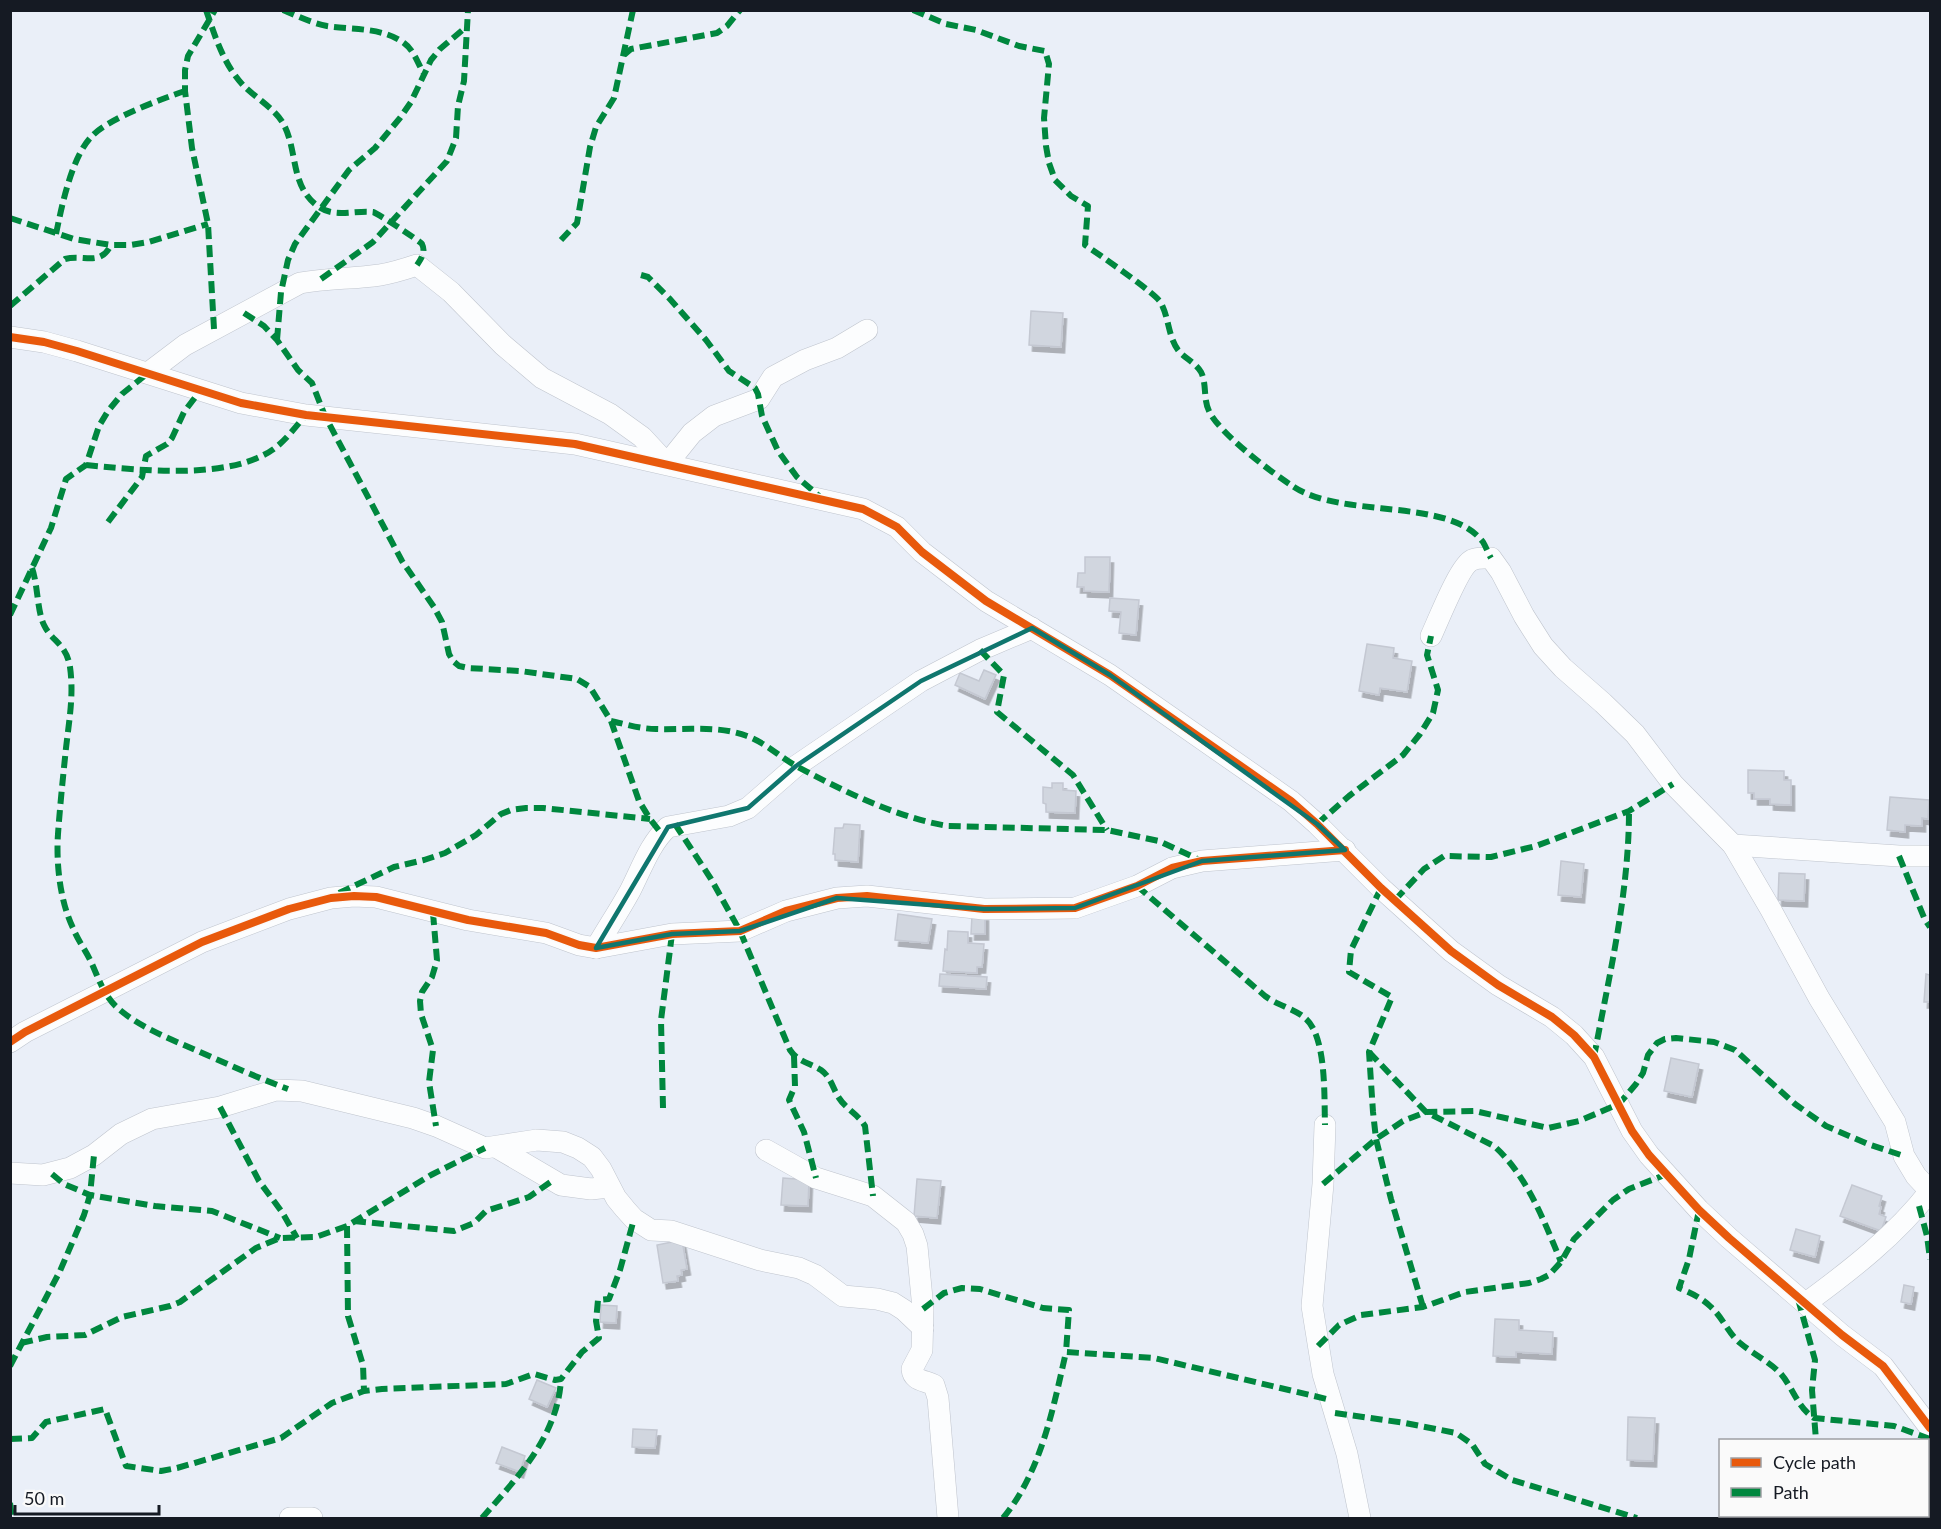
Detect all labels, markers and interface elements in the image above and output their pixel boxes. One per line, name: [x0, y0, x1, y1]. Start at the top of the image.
legend: [1719, 1439, 1929, 1517]
text: Cycle path: [1773, 1451, 1856, 1473]
scale bar: [15, 1478, 159, 1516]
text: Path: [1773, 1481, 1809, 1503]
text: 50 m: [24, 1487, 64, 1509]

